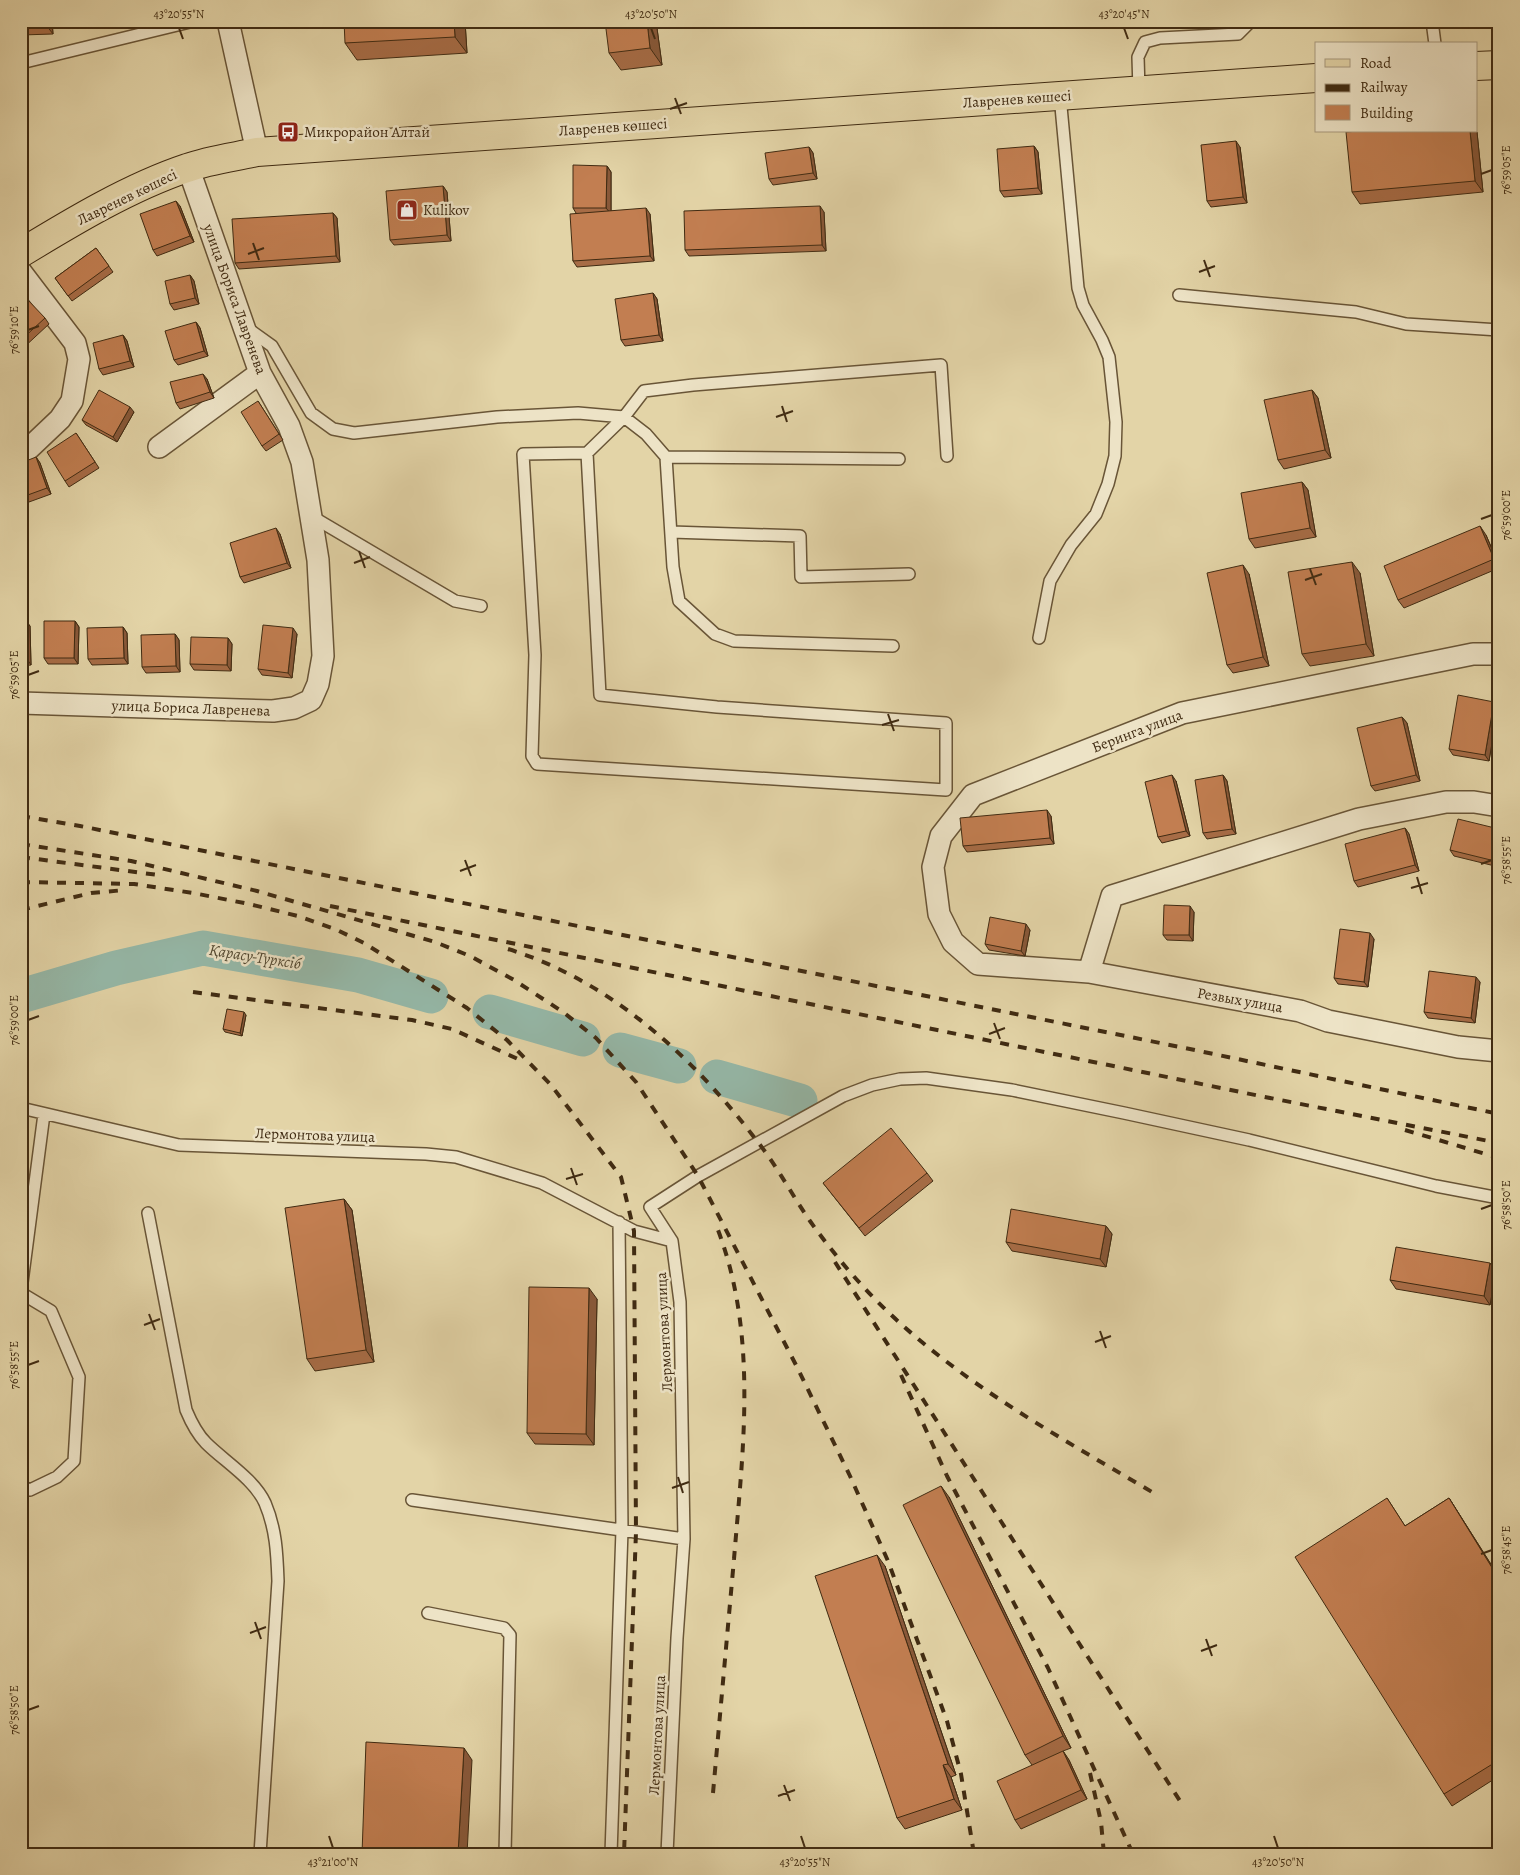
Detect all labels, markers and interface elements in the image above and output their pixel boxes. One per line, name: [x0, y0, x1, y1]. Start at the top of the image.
text: 43°20'55"N: [154, 6, 205, 22]
text: 43°20'50"N: [625, 6, 677, 22]
text: 43°20'45"N: [1098, 6, 1150, 22]
legend: [1315, 42, 1478, 132]
text: Road: [1360, 53, 1392, 73]
text: Railway: [1360, 77, 1408, 97]
street label: Лавренев көшесі: [962, 85, 1072, 113]
text: Building: [1360, 103, 1413, 123]
street label: Лавренев көшесі: [558, 113, 668, 141]
bus stop icon: Микрорайон Алтай: [276, 120, 300, 144]
place label: Микрорайон Алтай: [304, 122, 430, 142]
text: 76°59'05"E: [1498, 145, 1514, 195]
street label: Лавренев көшесі: [74, 164, 180, 230]
shop icon: Kulikov: [395, 198, 419, 222]
place label: Kulikov: [423, 200, 470, 220]
street label: улица Бориса Лавренева: [198, 220, 272, 377]
text: 76°59'10"E: [6, 306, 22, 354]
text: 76°59'00"E: [1498, 490, 1514, 540]
text: 76°59'05"E: [6, 650, 22, 700]
street label: улица Бориса Лавренева: [110, 695, 271, 721]
street label: Беринга улица: [1089, 705, 1185, 757]
text: 76°58'55"E: [1498, 836, 1514, 884]
water label: Қарасу-Түрксіб: [207, 939, 304, 975]
street label: Резвых улица: [1196, 983, 1284, 1017]
text: 76°59'00"E: [6, 995, 22, 1045]
street label: Лермонтова улица: [255, 1123, 375, 1147]
text: 76°58'50"E: [1498, 1180, 1514, 1230]
street label: Лермонтова улица: [651, 1271, 677, 1393]
text: 76°58'55"E: [6, 1341, 22, 1389]
text: 76°58'45"E: [1498, 1526, 1514, 1574]
street label: Лермонтова улица: [644, 1674, 670, 1796]
text: 76°58'50"E: [6, 1685, 22, 1735]
text: 43°21'00"N: [308, 1854, 359, 1870]
text: 43°20'55"N: [780, 1854, 831, 1870]
text: 43°20'50"N: [1252, 1854, 1304, 1870]

